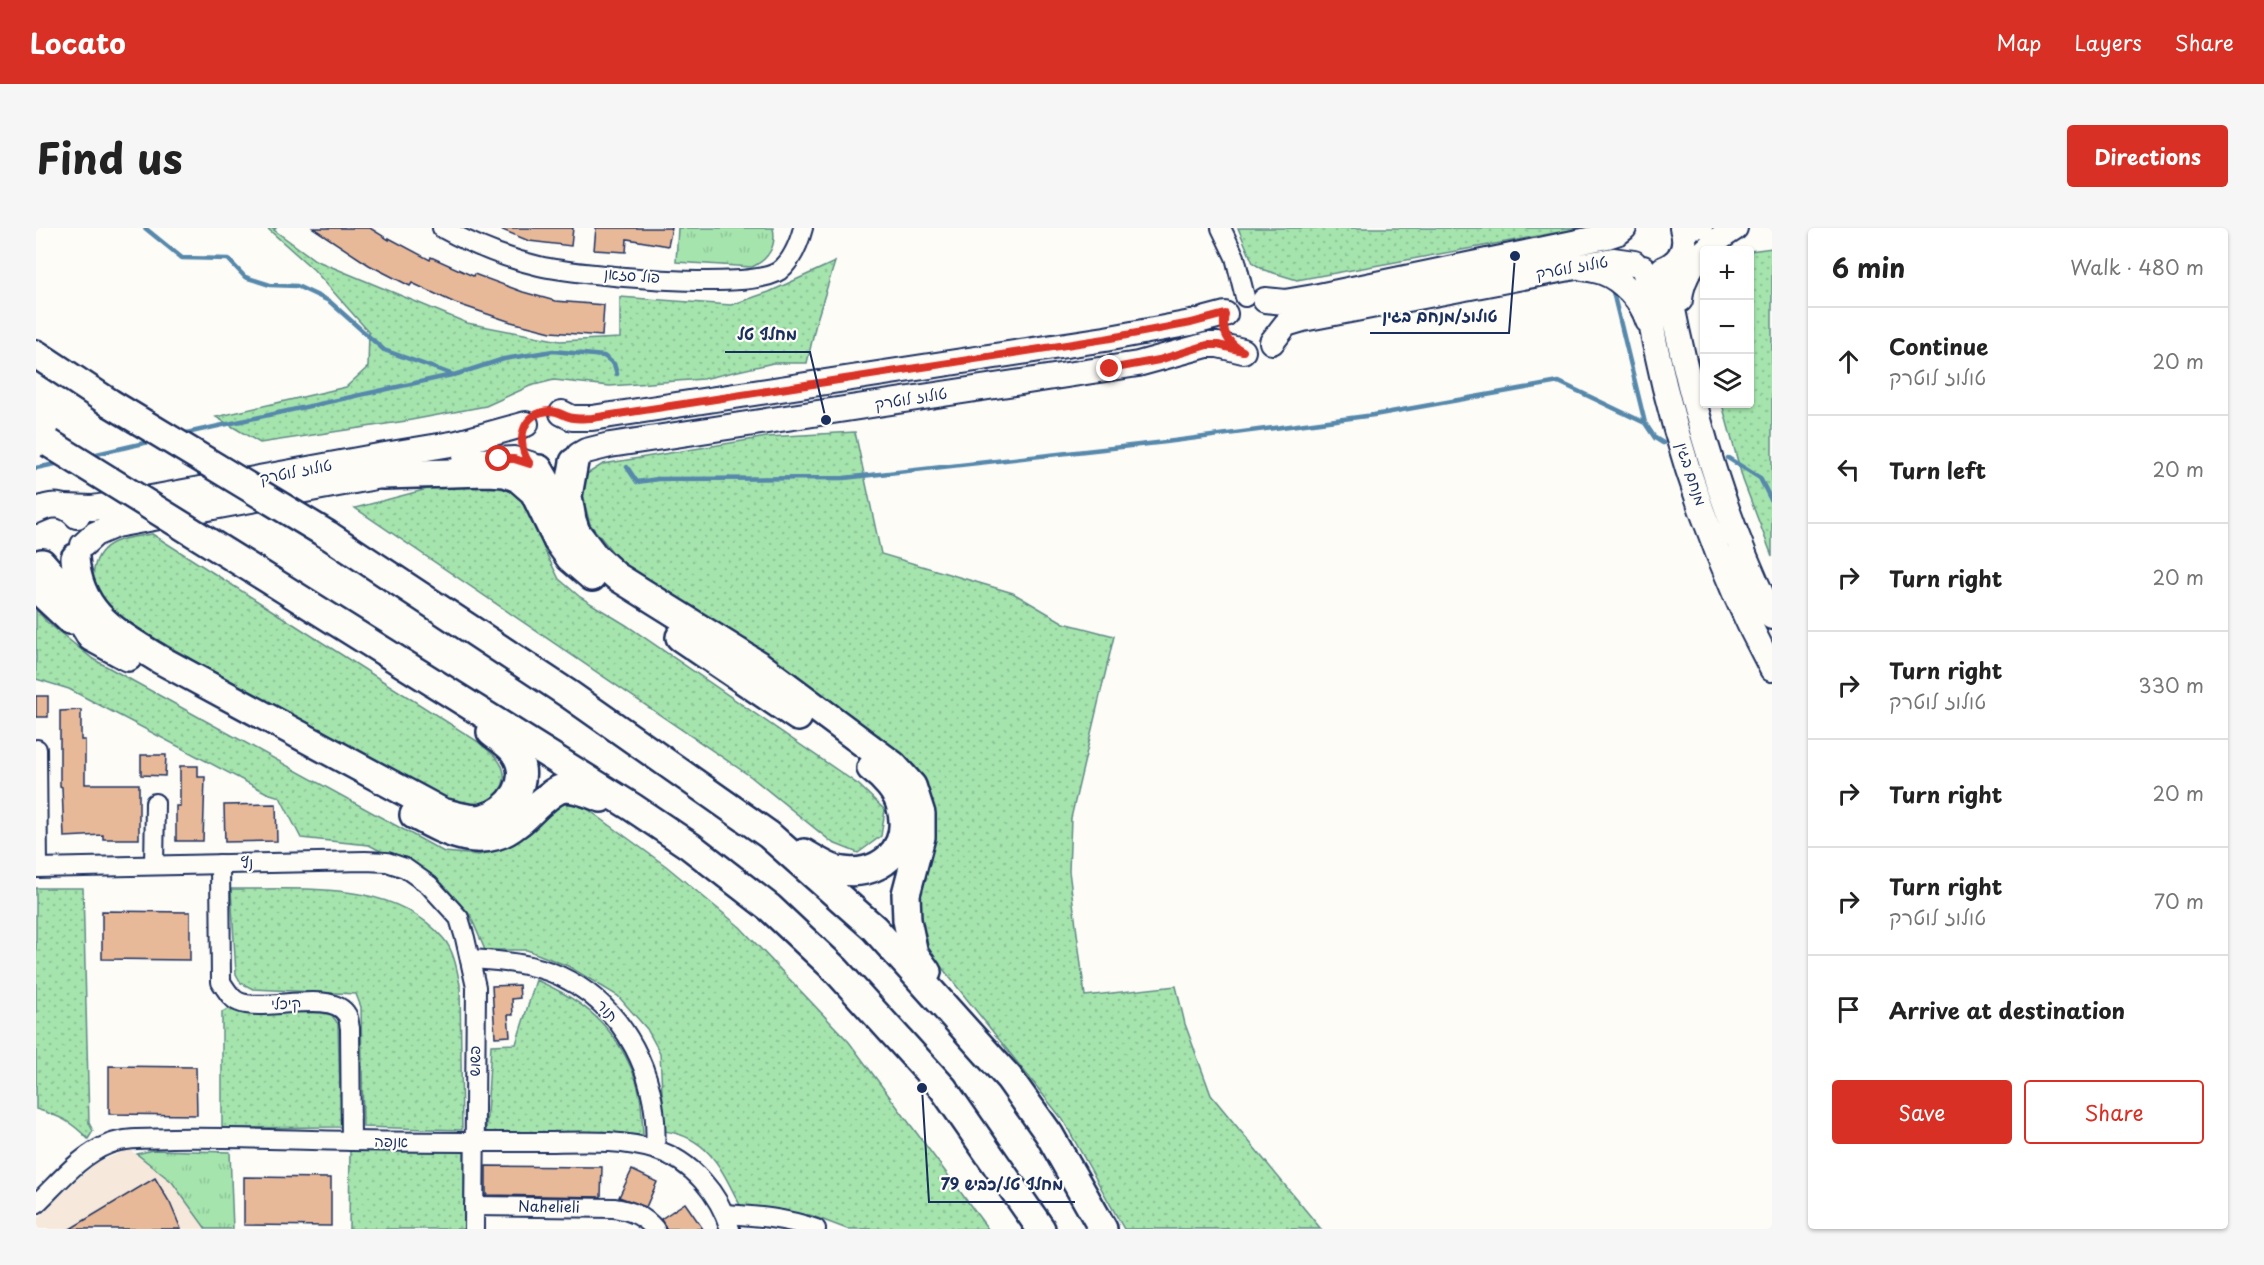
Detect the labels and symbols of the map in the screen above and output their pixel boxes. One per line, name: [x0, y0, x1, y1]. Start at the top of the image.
street label: טולוז לוטרק: [1534, 249, 1610, 284]
street label: פול סזאן: [603, 261, 661, 288]
callout: טולוז/מנחם בגין: [1370, 299, 1509, 333]
text: טולוז/מנחם בגין: [1382, 303, 1498, 327]
callout: מחלף טל: [725, 318, 810, 352]
text: מחלף טל: [737, 321, 797, 345]
route end: [1096, 355, 1122, 381]
street label: טולוז לוטרק: [873, 380, 949, 415]
street label: מנחם בגין: [1671, 439, 1713, 508]
route start: [485, 445, 511, 471]
street label: טולוז לוטרק: [258, 452, 334, 489]
street label: נץ: [240, 850, 253, 873]
street label: קיכלי: [271, 990, 301, 1015]
street label: תור: [592, 994, 625, 1026]
street label: פשוש: [462, 1045, 485, 1077]
street label: אנפה: [374, 1129, 409, 1152]
callout: מחלף טל/כביש 79: [929, 1168, 1075, 1202]
text: מחלף טל/כביש 79: [941, 1171, 1063, 1195]
street label: Nahelieli: [518, 1194, 580, 1218]

